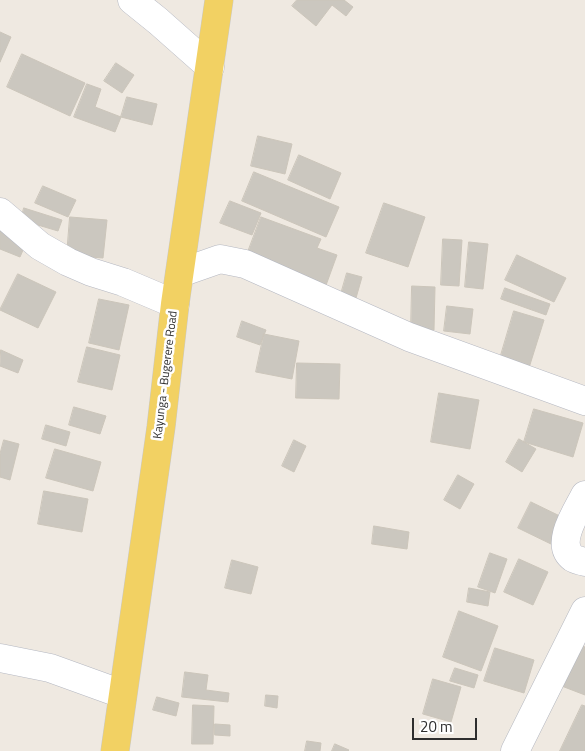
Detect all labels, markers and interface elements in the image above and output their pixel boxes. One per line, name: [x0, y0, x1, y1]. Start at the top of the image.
street label: Kayunga - Bugerere Road: [151, 310, 181, 440]
scale bar: [415, 708, 480, 740]
text: 20 m: [420, 715, 453, 738]

